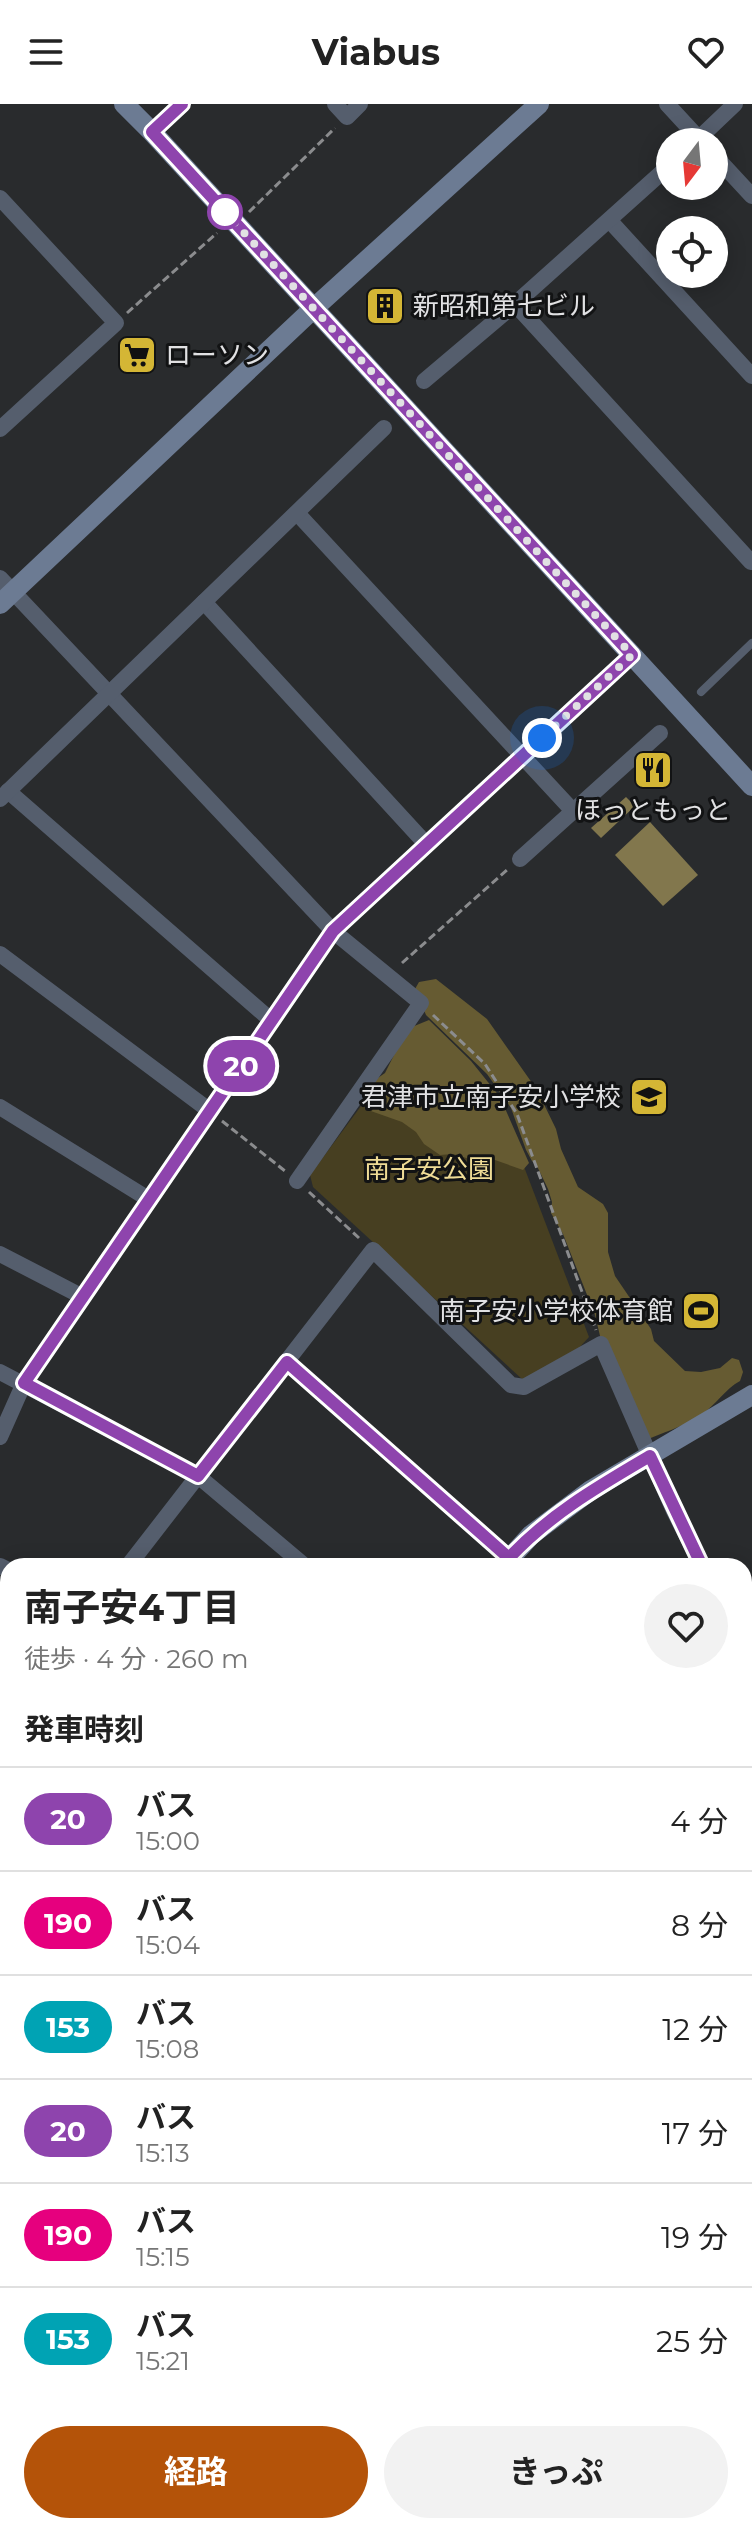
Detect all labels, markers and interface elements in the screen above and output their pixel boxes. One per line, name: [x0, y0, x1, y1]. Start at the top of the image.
icon: menu: [24, 30, 68, 74]
text: Viabus: [312, 30, 440, 74]
icon: heart: [684, 30, 728, 74]
north arrow: [656, 128, 728, 200]
map controls: [656, 128, 728, 288]
unlabelled marker: [208, 195, 242, 229]
button: locate: [656, 216, 728, 288]
building icon: 新昭和第七ビル: [364, 285, 406, 327]
place label: 新昭和第七ビル: [413, 290, 595, 322]
supermarket icon: ローソン: [116, 334, 158, 376]
place label: ローソン: [165, 339, 269, 371]
your location: [522, 718, 562, 758]
restaurant icon: ほっともっと: [632, 749, 674, 791]
place label: ほっともっと: [575, 794, 731, 826]
line badge: 20: [205, 1040, 277, 1092]
text: 20: [223, 1049, 259, 1083]
school or university icon: 君津市立南子安小学校: [628, 1076, 670, 1118]
place label: 君津市立南子安小学校: [361, 1081, 621, 1113]
park label: 南子安公園: [364, 1153, 494, 1185]
sports icon: 南子安小学校体育館: [680, 1290, 722, 1332]
place label: 南子安小学校体育館: [439, 1295, 673, 1327]
text: 南子安4丁目: [24, 1584, 240, 1631]
button: heart: [644, 1584, 728, 1668]
text: 徒歩 · 4 分 · 260 m: [24, 1643, 249, 1675]
text: 発車時刻: [24, 1711, 144, 1748]
text: バス: [136, 1787, 196, 1824]
text: 20: [50, 1802, 86, 1836]
text: 4 分: [670, 1803, 728, 1840]
text: 15:00: [136, 1825, 200, 1857]
text: バス: [136, 1891, 196, 1928]
text: 190: [44, 1906, 92, 1940]
text: 8 分: [671, 1907, 728, 1944]
text: 15:04: [136, 1929, 200, 1961]
text: バス: [136, 1995, 196, 2032]
text: 153: [46, 2010, 90, 2044]
text: 12 分: [662, 2011, 728, 2048]
text: 15:08: [136, 2033, 199, 2065]
text: バス: [136, 2099, 196, 2136]
text: 20: [50, 2114, 86, 2148]
text: 17 分: [662, 2115, 728, 2152]
text: 15:13: [136, 2137, 190, 2169]
text: バス: [136, 2203, 196, 2240]
text: 190: [44, 2218, 92, 2252]
text: 19 分: [661, 2219, 728, 2256]
text: 15:15: [136, 2241, 190, 2273]
text: バス: [136, 2307, 196, 2344]
text: 153: [46, 2322, 90, 2356]
text: 25 分: [656, 2323, 728, 2360]
text: 15:21: [136, 2345, 190, 2377]
button: 経路: [24, 2426, 368, 2518]
button: きっぷ: [384, 2426, 728, 2518]

